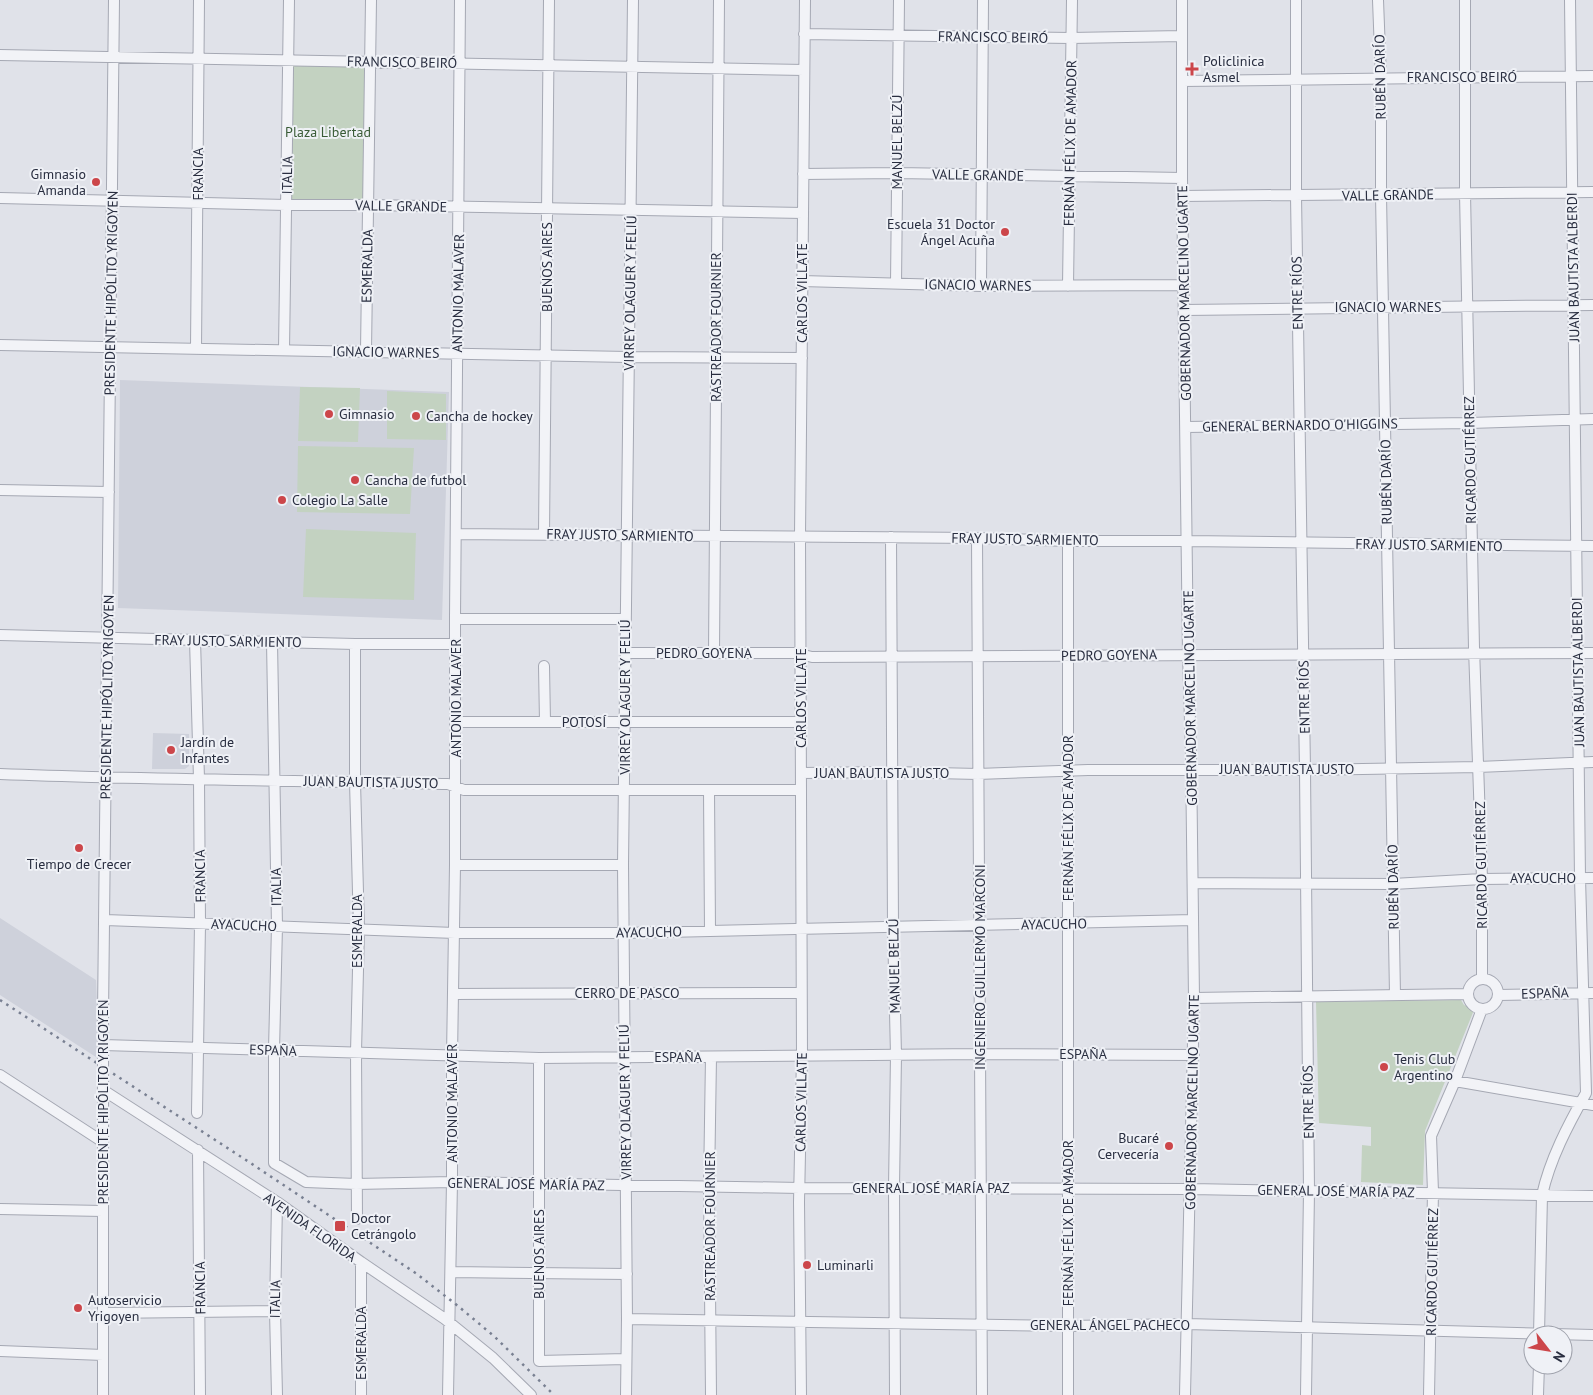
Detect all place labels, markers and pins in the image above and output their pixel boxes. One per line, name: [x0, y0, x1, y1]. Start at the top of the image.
place label: Policlinica Asmel: [1203, 52, 1265, 86]
marker: Policlinica Asmel: [1185, 62, 1199, 76]
place label: Gimnasio Amanda: [31, 165, 86, 199]
marker: Gimnasio Amanda: [90, 176, 102, 188]
place label: Escuela 31 Doctor Ángel Acuña: [887, 215, 995, 249]
marker: Escuela 31 Doctor Ángel Acuña: [999, 226, 1011, 238]
place label: Gimnasio: [339, 405, 394, 423]
place label: Cancha de hockey: [426, 407, 533, 425]
marker: Gimnasio: [323, 408, 335, 420]
marker: Cancha de hockey: [410, 410, 422, 422]
place label: Cancha de futbol: [365, 471, 466, 489]
marker: Cancha de futbol: [349, 474, 361, 486]
place label: Colegio La Salle: [292, 491, 388, 509]
marker: Colegio La Salle: [276, 494, 288, 506]
place label: Jardín de Infantes: [180, 733, 234, 767]
marker: Jardín de Infantes: [165, 744, 177, 756]
marker: Tiempo de Crecer: [73, 842, 85, 854]
place label: Tiempo de Crecer: [27, 855, 132, 873]
place label: Tenis Club Argentino: [1394, 1050, 1455, 1084]
marker: Tenis Club Argentino: [1378, 1061, 1390, 1073]
place label: Bucaré Cervecería: [1098, 1129, 1159, 1163]
marker: Bucaré Cervecería: [1163, 1140, 1175, 1152]
place label: Doctor Cetrángolo: [351, 1209, 416, 1243]
marker: Doctor Cetrángolo: [333, 1219, 347, 1233]
place label: Luminarli: [817, 1256, 874, 1274]
marker: Luminarli: [801, 1259, 813, 1271]
place label: Autoservicio Yrigoyen: [88, 1291, 162, 1325]
marker: Autoservicio Yrigoyen: [72, 1302, 84, 1314]

